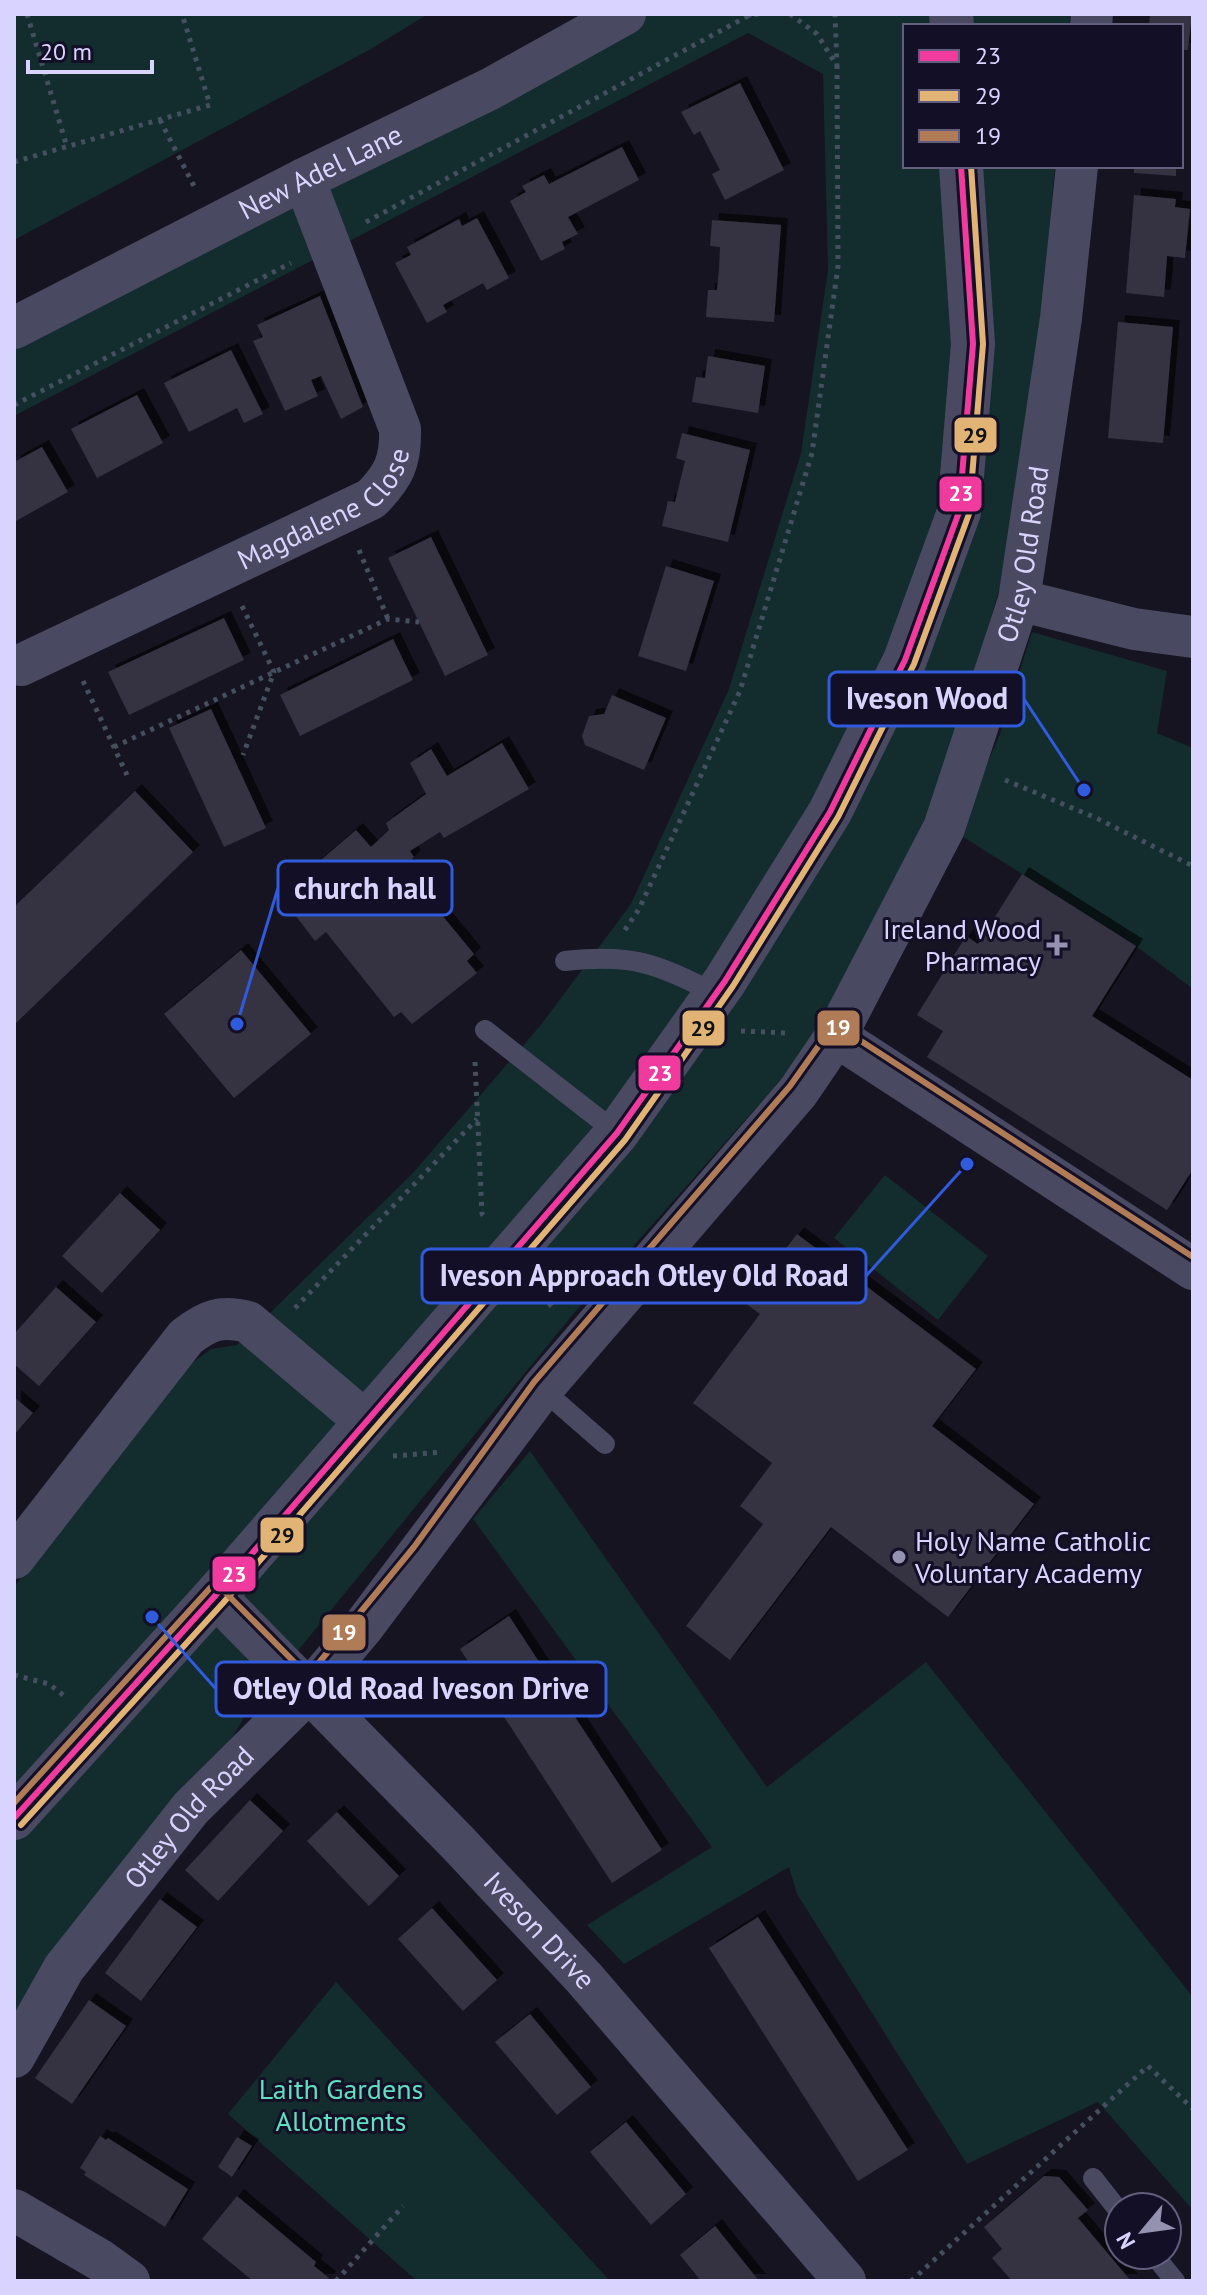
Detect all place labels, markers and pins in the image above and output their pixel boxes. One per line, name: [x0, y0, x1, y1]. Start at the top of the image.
callout: Iveson Wood: [829, 672, 1024, 726]
callout: church hall: [278, 861, 452, 915]
place label: Ireland Wood Pharmacy: [883, 910, 1041, 979]
marker: Ireland Wood Pharmacy: [1048, 936, 1066, 954]
callout: Iveson Approach Otley Old Road: [422, 1249, 866, 1303]
place label: Holy Name Catholic Voluntary Academy: [914, 1522, 1151, 1591]
marker: Holy Name Catholic Voluntary Academy: [890, 1548, 908, 1566]
callout: Otley Old Road Iveson Drive: [216, 1662, 606, 1716]

